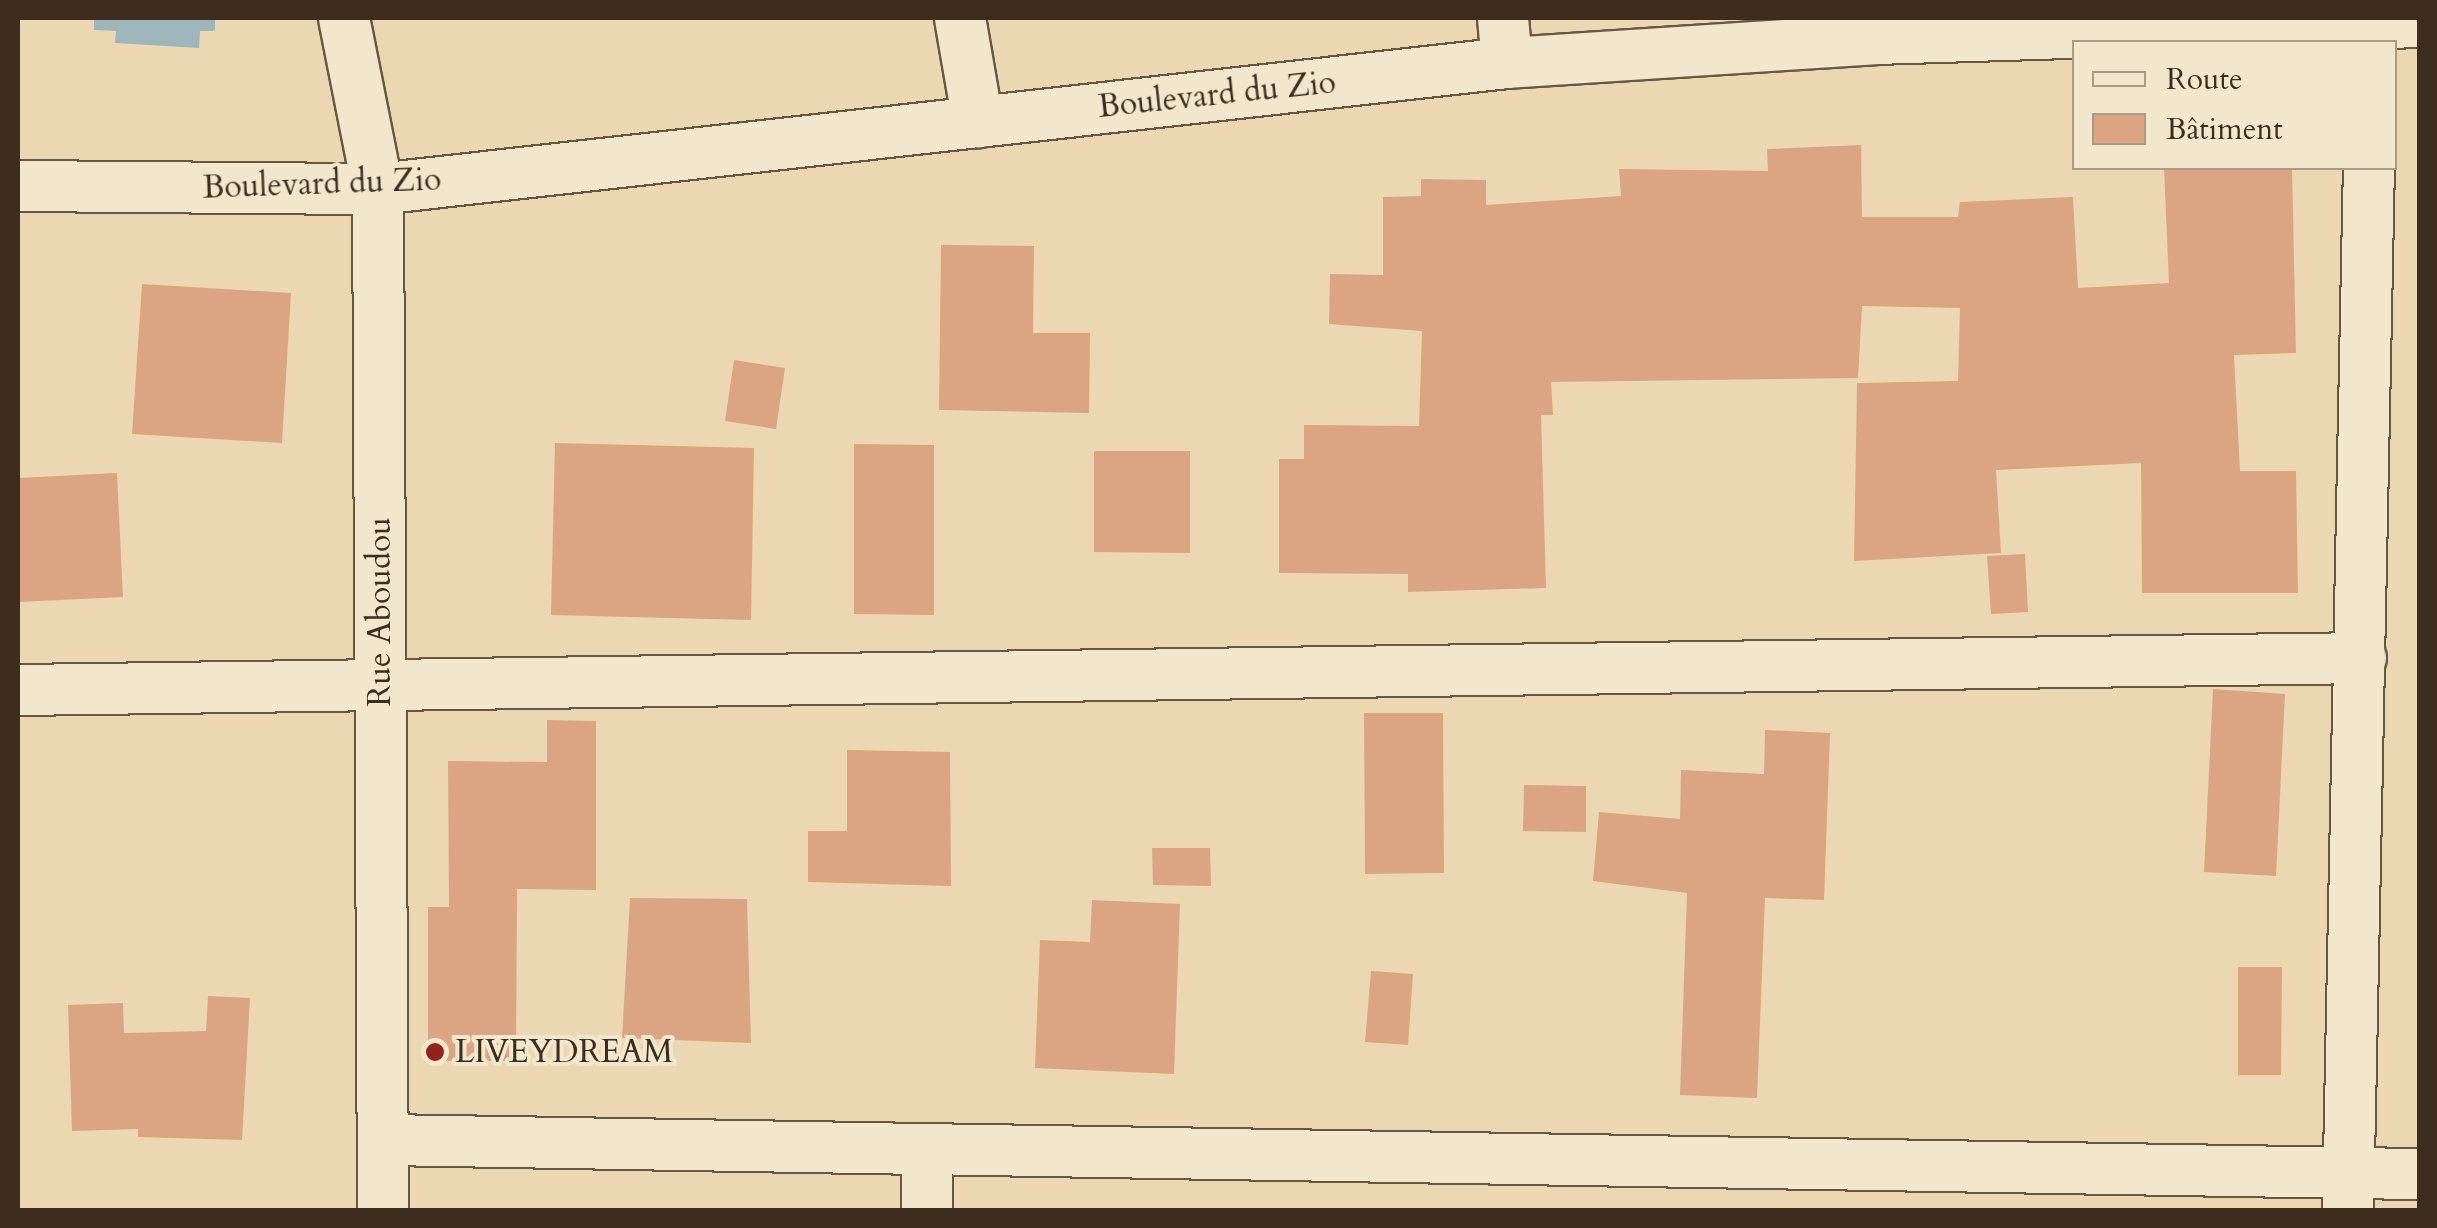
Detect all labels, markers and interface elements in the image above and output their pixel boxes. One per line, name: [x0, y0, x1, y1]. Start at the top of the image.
legend: [2072, 40, 2397, 170]
text: Route: [2166, 59, 2243, 100]
street label: Boulevard du Zio: [1096, 63, 1338, 127]
text: Bâtiment: [2166, 109, 2283, 150]
street label: Boulevard du Zio: [202, 161, 442, 207]
street label: Rue Aboudou: [361, 517, 399, 707]
place label: LIVEYDREAM: [455, 1033, 673, 1071]
marker: LIVEYDREAM: [424, 1041, 446, 1063]

